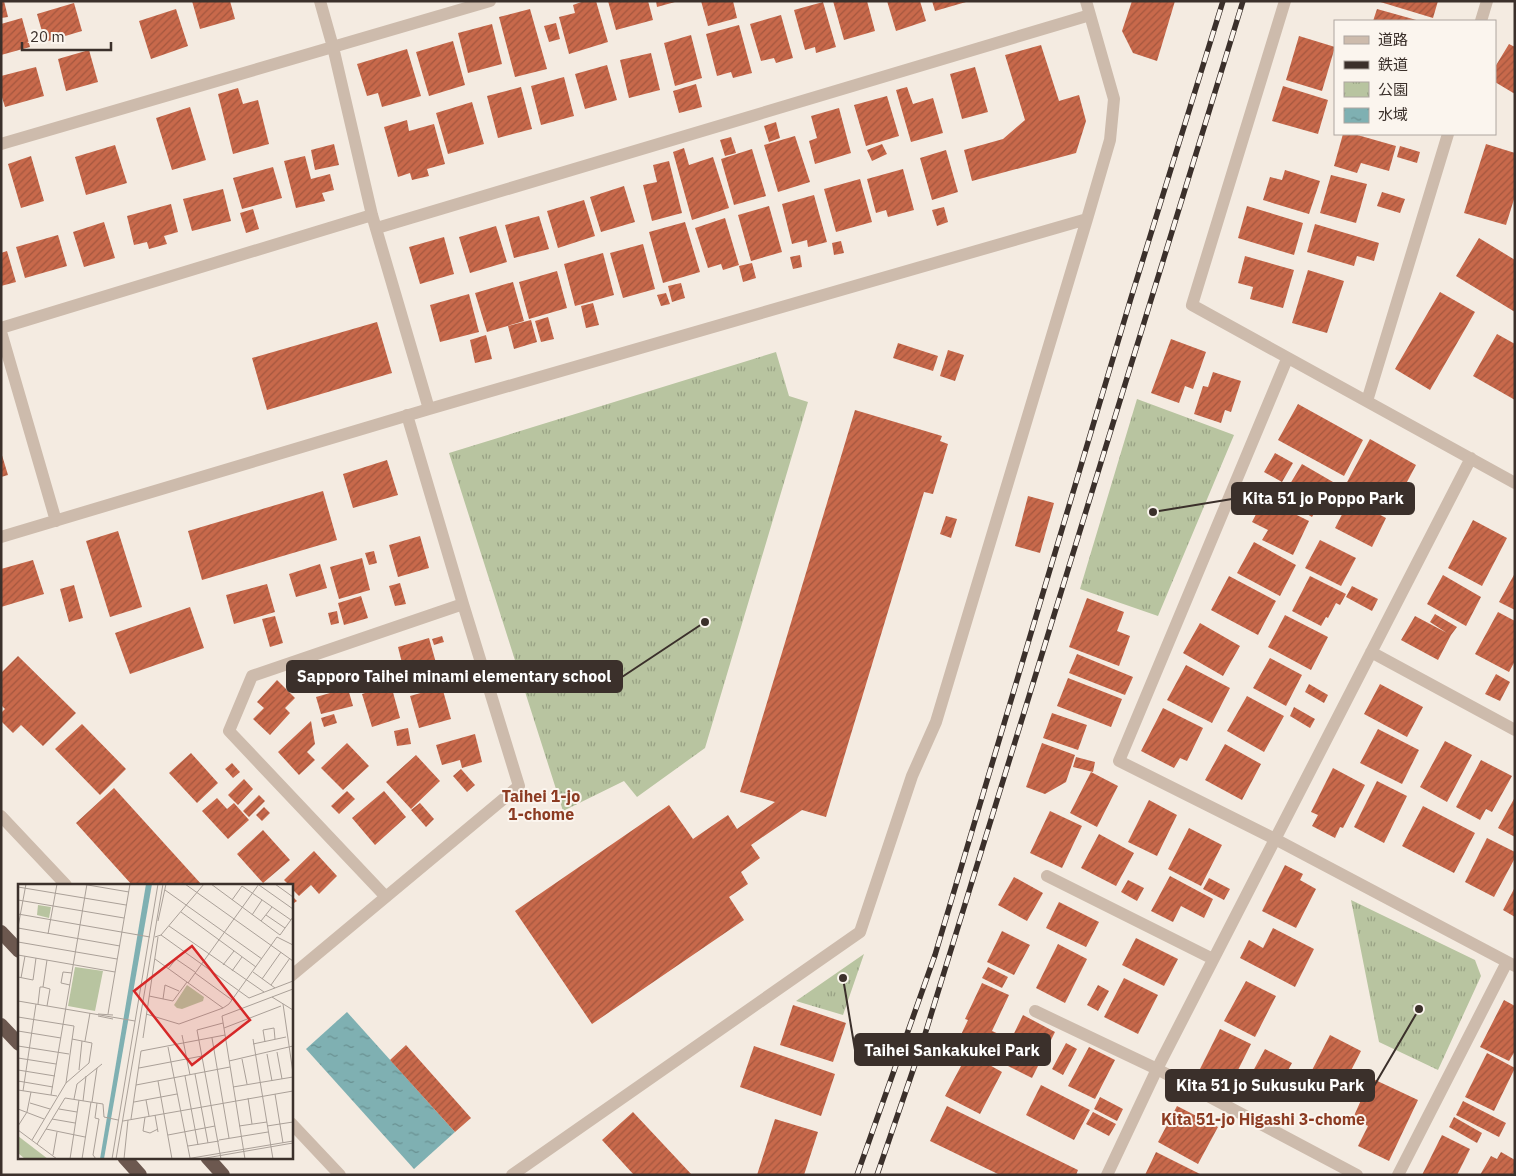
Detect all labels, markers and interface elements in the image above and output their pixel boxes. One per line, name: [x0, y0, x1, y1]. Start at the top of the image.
scale bar: [22, 20, 111, 52]
legend: [1334, 20, 1496, 135]
text: 20 m: [30, 27, 65, 46]
text: 道路: [1378, 30, 1408, 49]
text: 鉄道: [1378, 55, 1408, 74]
text: 公園: [1378, 80, 1408, 99]
text: 水域: [1378, 105, 1408, 124]
callout: Kita 51 jo Poppo Park: [1232, 483, 1414, 514]
text: Kita 51 jo Poppo Park: [1242, 488, 1405, 508]
callout: Sapporo Taihei minami elementary school: [287, 661, 622, 692]
text: Sapporo Taihei minami elementary school: [297, 666, 611, 686]
district label: Taihei 1-jo 1-chome: [502, 786, 580, 824]
inset map: [18, 884, 292, 1158]
callout: Taihei Sankakukei Park: [855, 1034, 1050, 1065]
text: Taihei Sankakukei Park: [864, 1040, 1041, 1060]
callout: Kita 51 jo Sukusuku Park: [1166, 1070, 1374, 1101]
text: Kita 51 jo Sukusuku Park: [1176, 1075, 1365, 1095]
district label: Kita 51-jo Higashi 3-chome: [1161, 1109, 1365, 1129]

